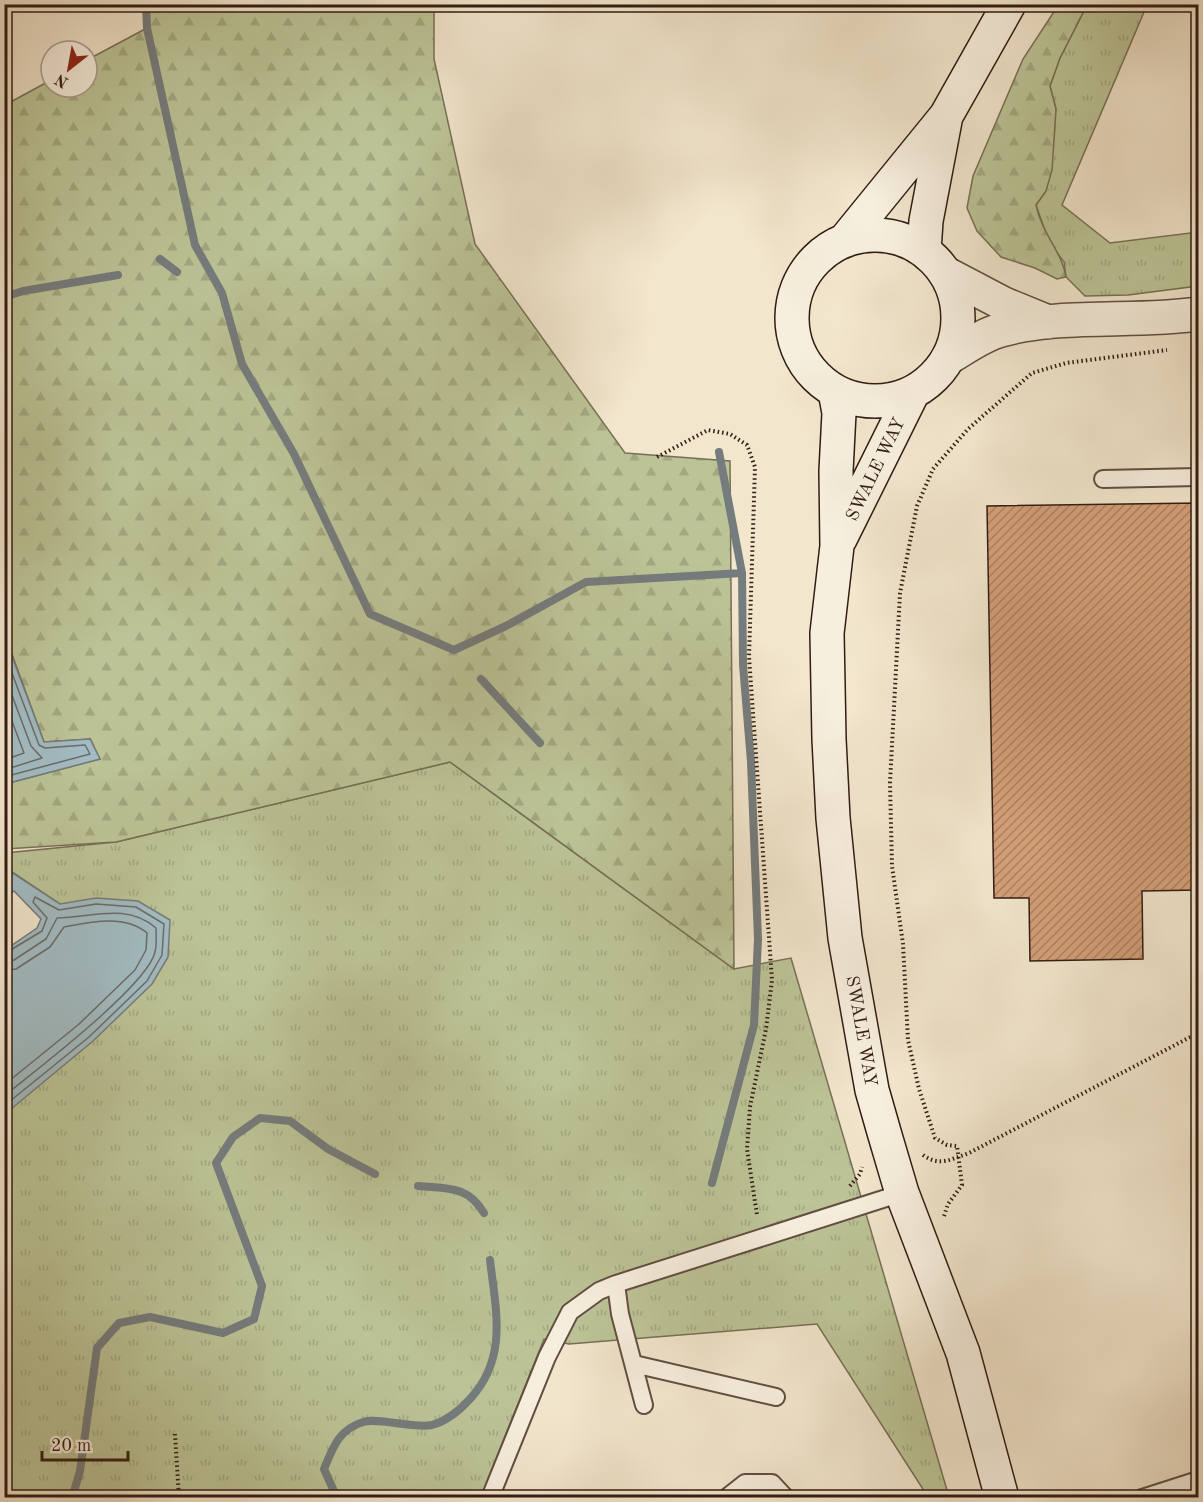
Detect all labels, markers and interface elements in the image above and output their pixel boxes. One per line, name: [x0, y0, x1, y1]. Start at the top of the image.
north arrow: [39, 39, 99, 99]
text: N: [52, 70, 72, 90]
street label: SWALE WAY: [843, 415, 909, 524]
street label: SWALE WAY: [842, 974, 880, 1088]
scale bar: [42, 1424, 128, 1462]
text: 20 m: [51, 1437, 91, 1455]

